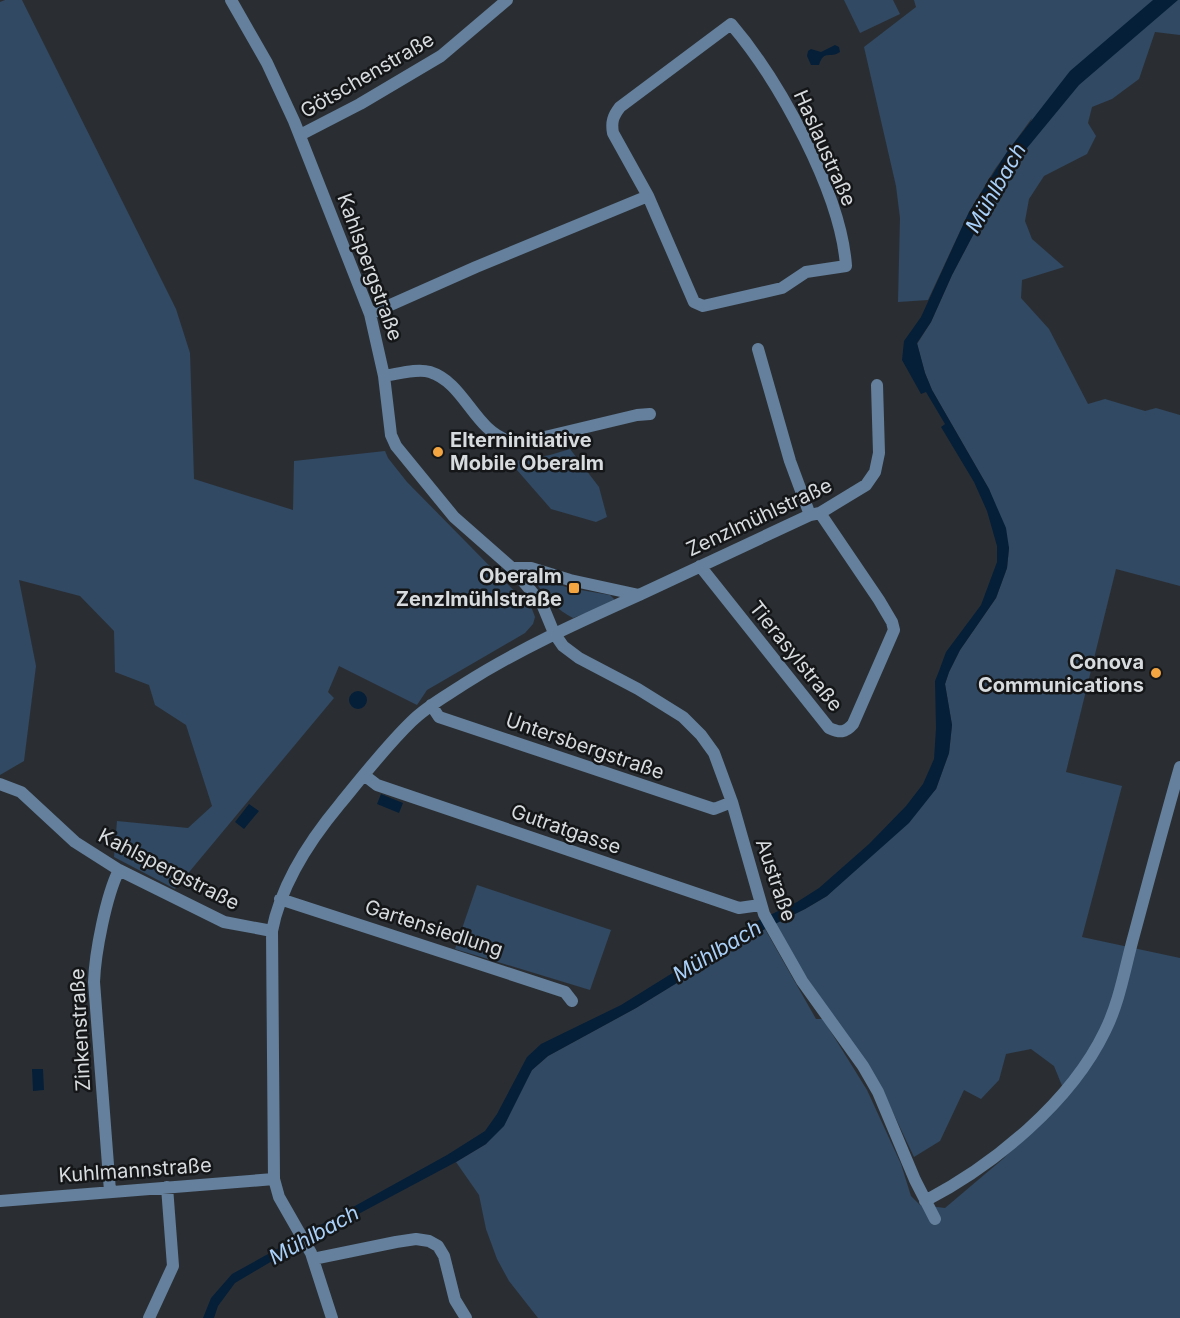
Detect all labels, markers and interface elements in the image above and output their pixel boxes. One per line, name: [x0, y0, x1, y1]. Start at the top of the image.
street label: Götschenstraße: [296, 27, 438, 123]
street label: Haslaustraße: [789, 86, 861, 210]
water label: Mühlbach: [960, 139, 1031, 237]
street label: Kahlspergstraße: [332, 190, 408, 344]
place label: Elterninitiative Mobile Oberalm: [450, 428, 604, 475]
marker: Elterninitiative Mobile Oberalm: [431, 445, 445, 459]
street label: Zenzlmühlstraße: [682, 473, 836, 561]
place label: Oberalm Zenzlmühlstraße: [396, 564, 562, 611]
marker: Oberalm Zenzlmühlstraße: [567, 581, 581, 595]
street label: Tierasylstraße: [744, 596, 848, 716]
place label: Conova Communications: [978, 650, 1144, 697]
marker: Conova Communications: [1149, 666, 1163, 680]
street label: Untersbergstraße: [503, 708, 667, 784]
street label: Gutratgasse: [508, 799, 624, 859]
street label: Kahlspergstraße: [94, 823, 244, 915]
street label: Austraße: [751, 836, 801, 924]
street label: Gartensiedlung: [362, 894, 506, 962]
water label: Mühlbach: [668, 914, 766, 987]
street label: Zinkenstraße: [65, 968, 95, 1092]
street label: Kuhlmannstraße: [58, 1153, 212, 1187]
water label: Mühlbach: [264, 1200, 363, 1270]

